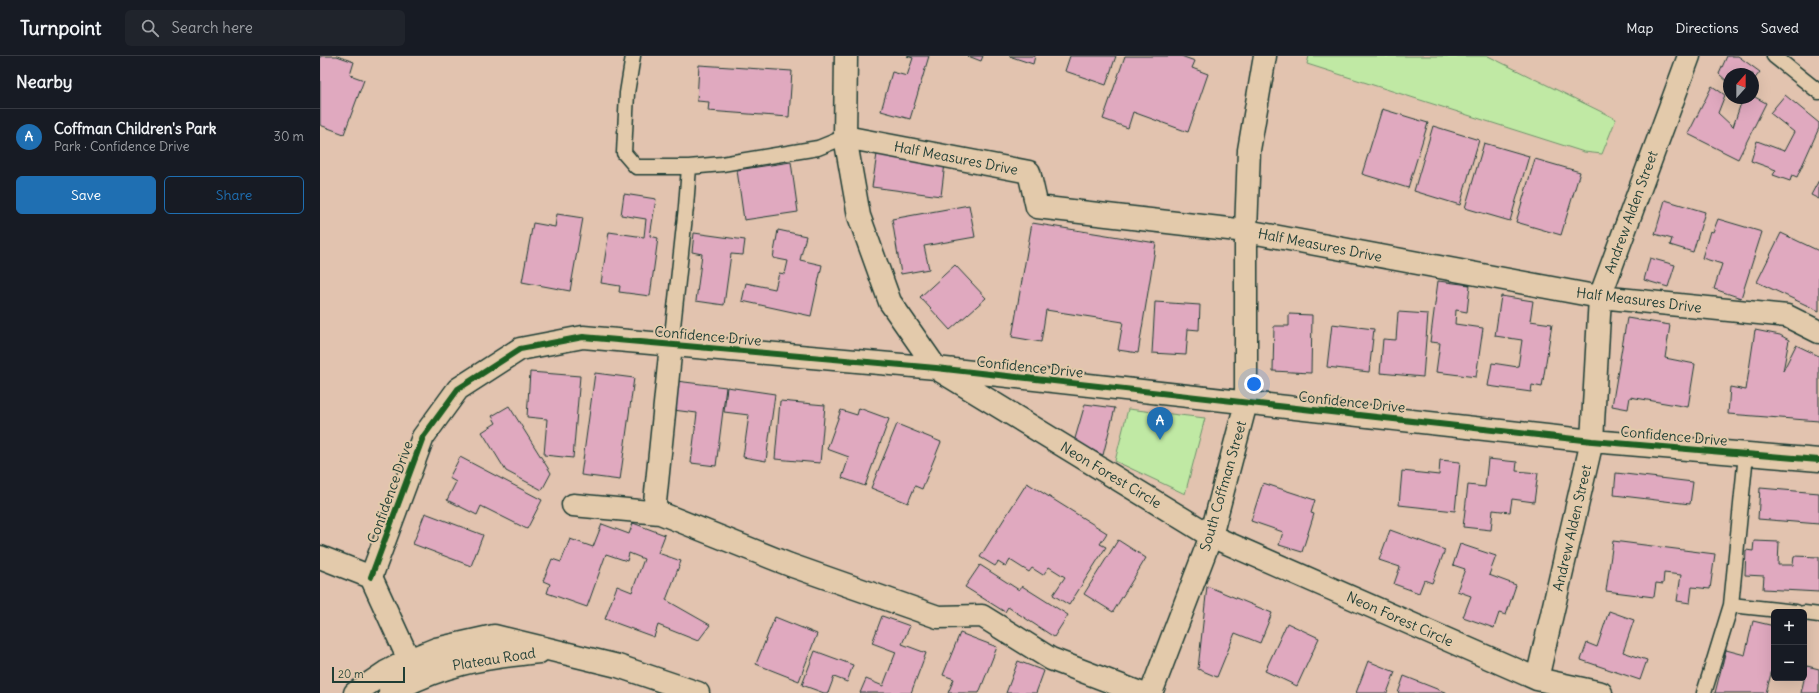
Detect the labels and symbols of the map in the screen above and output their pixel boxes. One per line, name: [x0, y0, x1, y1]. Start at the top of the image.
north arrow: [1723, 68, 1759, 104]
street label: Half Measures Drive: [892, 137, 1020, 179]
street label: Andrew Alden Street: [1600, 148, 1662, 276]
street label: Half Measures Drive: [1256, 224, 1384, 266]
street label: Half Measures Drive: [1575, 283, 1703, 317]
street label: Confidence Drive: [654, 322, 762, 350]
street label: Confidence Drive: [976, 352, 1084, 382]
your location: [1244, 374, 1264, 394]
street label: Confidence Drive: [1298, 387, 1406, 417]
pin: A: [1147, 407, 1173, 440]
street label: South Coffman Street: [1196, 418, 1250, 553]
street label: Confidence Drive: [1620, 422, 1728, 450]
street label: Confidence Drive: [363, 438, 417, 546]
street label: Neon Forest Circle: [1057, 438, 1165, 512]
street label: Andrew Alden Street: [1549, 463, 1595, 593]
street label: Neon Forest Circle: [1344, 587, 1456, 651]
street label: Plateau Road: [451, 644, 537, 674]
scale bar: [332, 665, 405, 684]

